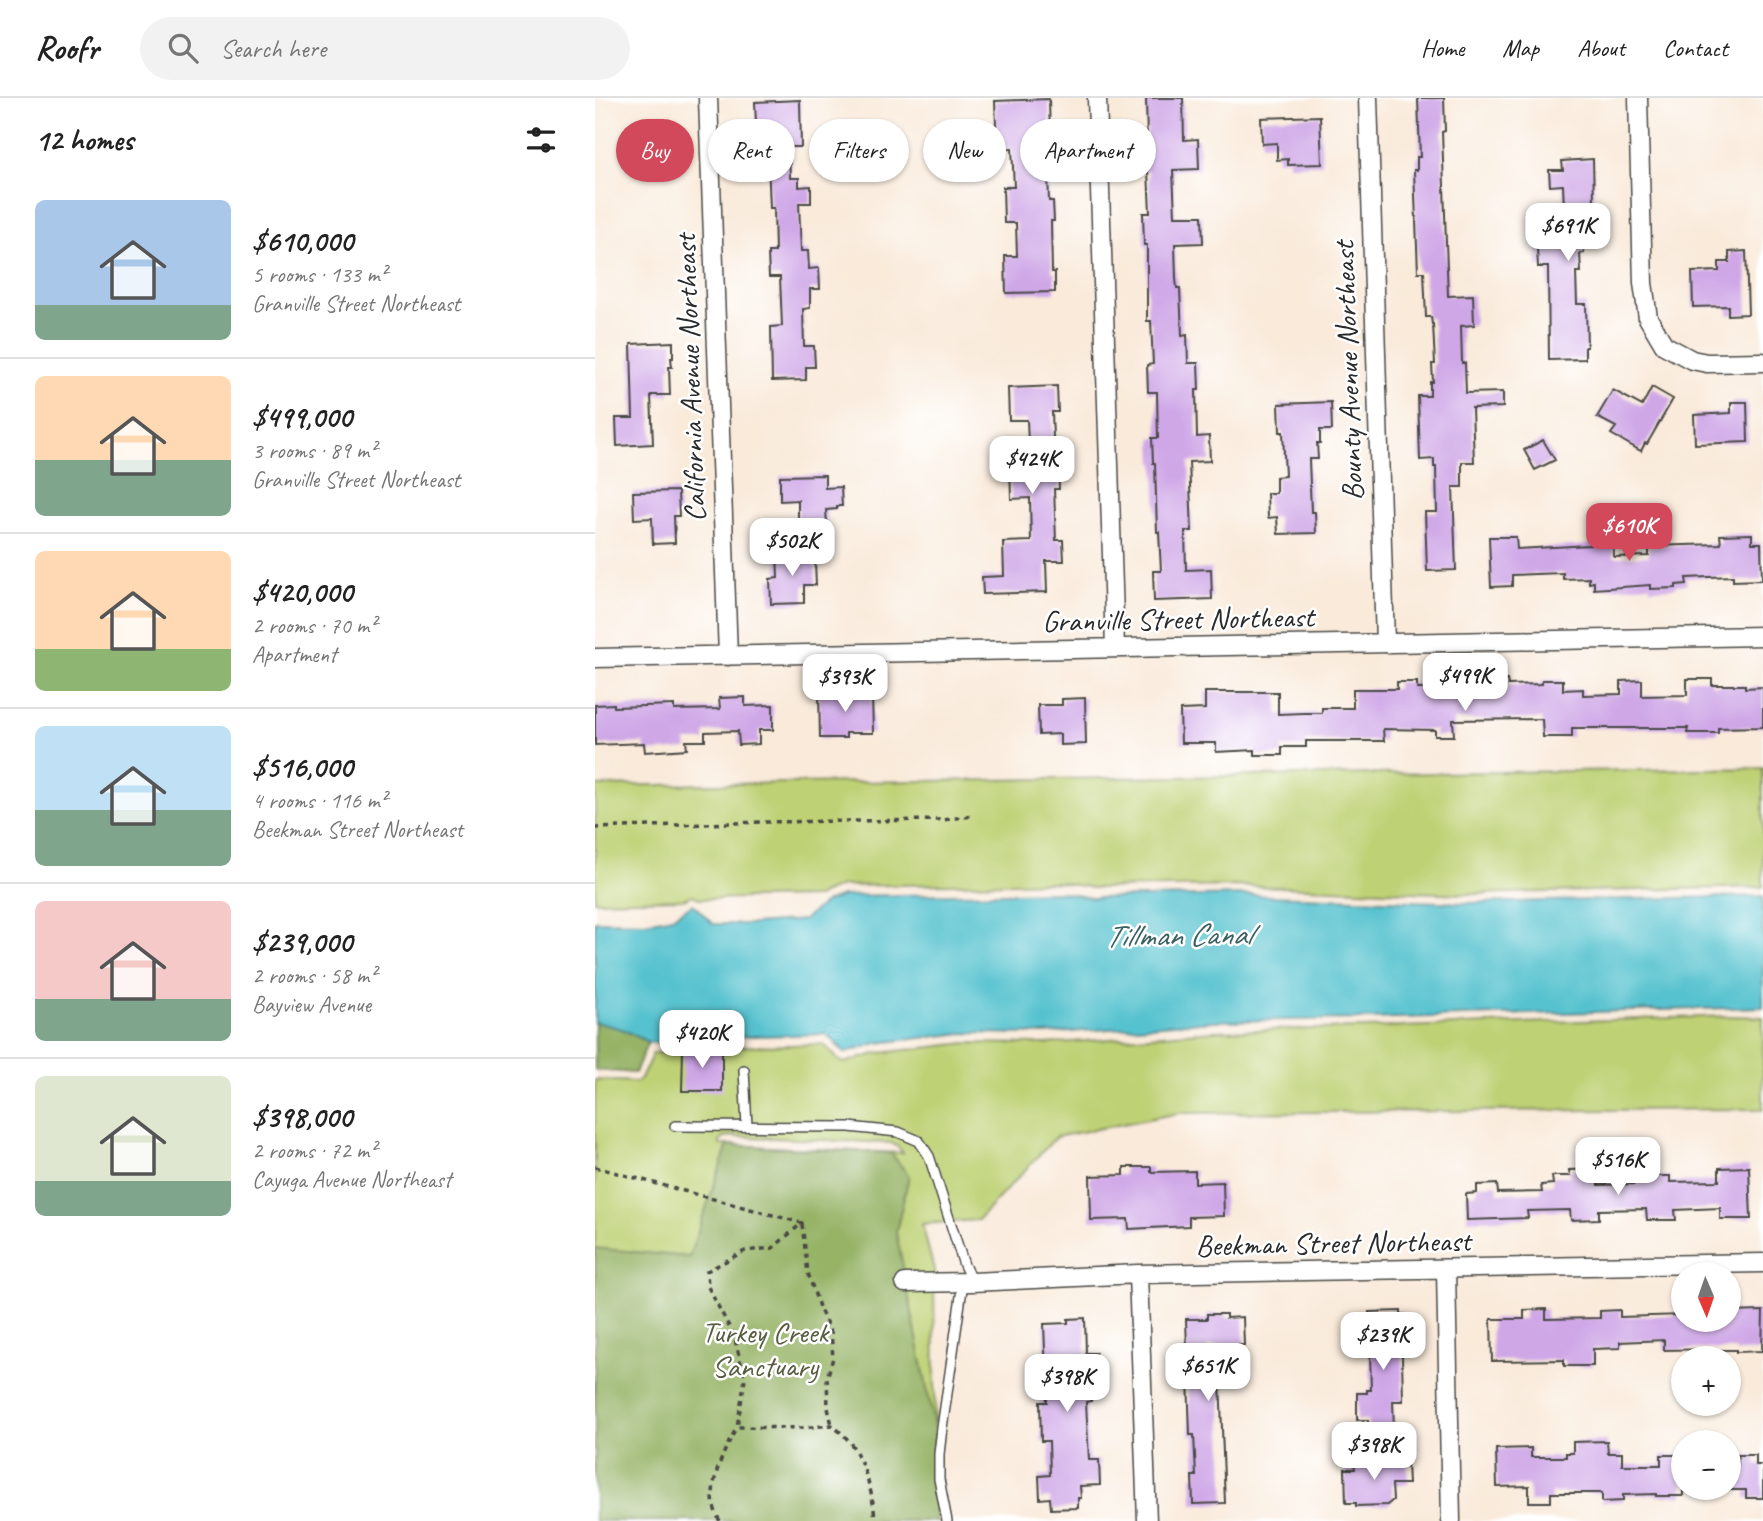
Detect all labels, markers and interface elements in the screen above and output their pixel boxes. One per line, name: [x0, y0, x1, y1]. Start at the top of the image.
search box: [140, 17, 630, 80]
text: Roofr: [35, 27, 98, 69]
icon: search: [164, 29, 202, 67]
text: Search here: [220, 32, 326, 65]
text: Home: [1421, 33, 1464, 63]
text: Map: [1502, 33, 1539, 63]
text: About: [1577, 33, 1625, 63]
text: Contact: [1663, 33, 1728, 63]
chip: Buy: [616, 119, 694, 182]
chip: Rent: [708, 119, 795, 182]
chip: Filters: [809, 119, 909, 182]
chip: New: [923, 119, 1006, 182]
chip: Apartment: [1020, 119, 1156, 182]
text: 12 homes: [35, 121, 133, 159]
icon: filters: [522, 121, 560, 159]
pin: $691K: [1519, 204, 1617, 263]
text: $691K: [1541, 211, 1595, 240]
text: $610,000: [252, 222, 353, 260]
icon: home: [91, 228, 175, 312]
street label: California Avenue Northeast: [666, 231, 714, 522]
street label: Bounty Avenue Northeast: [1324, 238, 1372, 501]
text: 5 rooms · 133 m²: [252, 260, 387, 289]
text: Granville Street Northeast: [252, 289, 460, 318]
text: $499,000: [252, 398, 352, 436]
icon: home: [91, 404, 175, 488]
text: 3 rooms · 89 m²: [252, 436, 376, 465]
pin: $424K: [983, 436, 1081, 496]
text: $424K: [1005, 444, 1059, 473]
text: Granville Street Northeast: [252, 465, 460, 494]
pin: $610K: [1580, 504, 1678, 563]
text: $610K: [1602, 511, 1656, 540]
pin: $502K: [743, 518, 841, 578]
text: $502K: [766, 526, 818, 555]
text: $420,000: [252, 573, 352, 611]
icon: home: [91, 579, 175, 663]
street label: Granville Street Northeast: [1042, 598, 1317, 640]
text: 2 rooms · 70 m²: [252, 611, 376, 640]
text: Apartment: [252, 640, 337, 669]
pin: $393K: [796, 654, 894, 714]
pin: $499K: [1416, 654, 1514, 713]
text: $499K: [1439, 661, 1491, 690]
text: $393K: [819, 662, 871, 691]
text: $516,000: [252, 748, 353, 786]
icon: home: [91, 754, 175, 838]
text: 4 rooms · 116 m²: [252, 786, 387, 815]
text: Beekman Street Northeast: [252, 815, 463, 844]
water label: Tillman Canal: [1104, 913, 1262, 957]
text: $239,000: [252, 923, 352, 961]
icon: home: [91, 929, 175, 1013]
text: 2 rooms · 58 m²: [252, 961, 376, 990]
text: Bayview Avenue: [252, 990, 371, 1019]
pin: $420K: [653, 1010, 751, 1070]
text: $420K: [675, 1018, 729, 1047]
text: $398,000: [252, 1098, 352, 1136]
icon: home: [91, 1104, 175, 1188]
text: 2 rooms · 72 m²: [252, 1136, 376, 1165]
pin: $516K: [1569, 1138, 1667, 1197]
text: $516K: [1591, 1145, 1645, 1174]
text: Cayuga Avenue Northeast: [252, 1165, 451, 1194]
street label: Beekman Street Northeast: [1195, 1222, 1474, 1264]
north arrow: [1671, 1262, 1741, 1332]
map controls: [1671, 1262, 1741, 1500]
pin: $239K: [1334, 1312, 1432, 1372]
park label: Turkey Creek Sanctuary: [702, 1313, 830, 1385]
text: $239K: [1357, 1320, 1409, 1349]
pin: $651K: [1159, 1344, 1257, 1403]
button: +: [1671, 1346, 1741, 1416]
text: $651K: [1181, 1351, 1235, 1380]
pin: $398K: [1018, 1354, 1116, 1414]
text: $398K: [1041, 1362, 1093, 1391]
pin: $398K: [1325, 1422, 1423, 1482]
text: $398K: [1348, 1430, 1400, 1459]
button: −: [1671, 1430, 1741, 1500]

